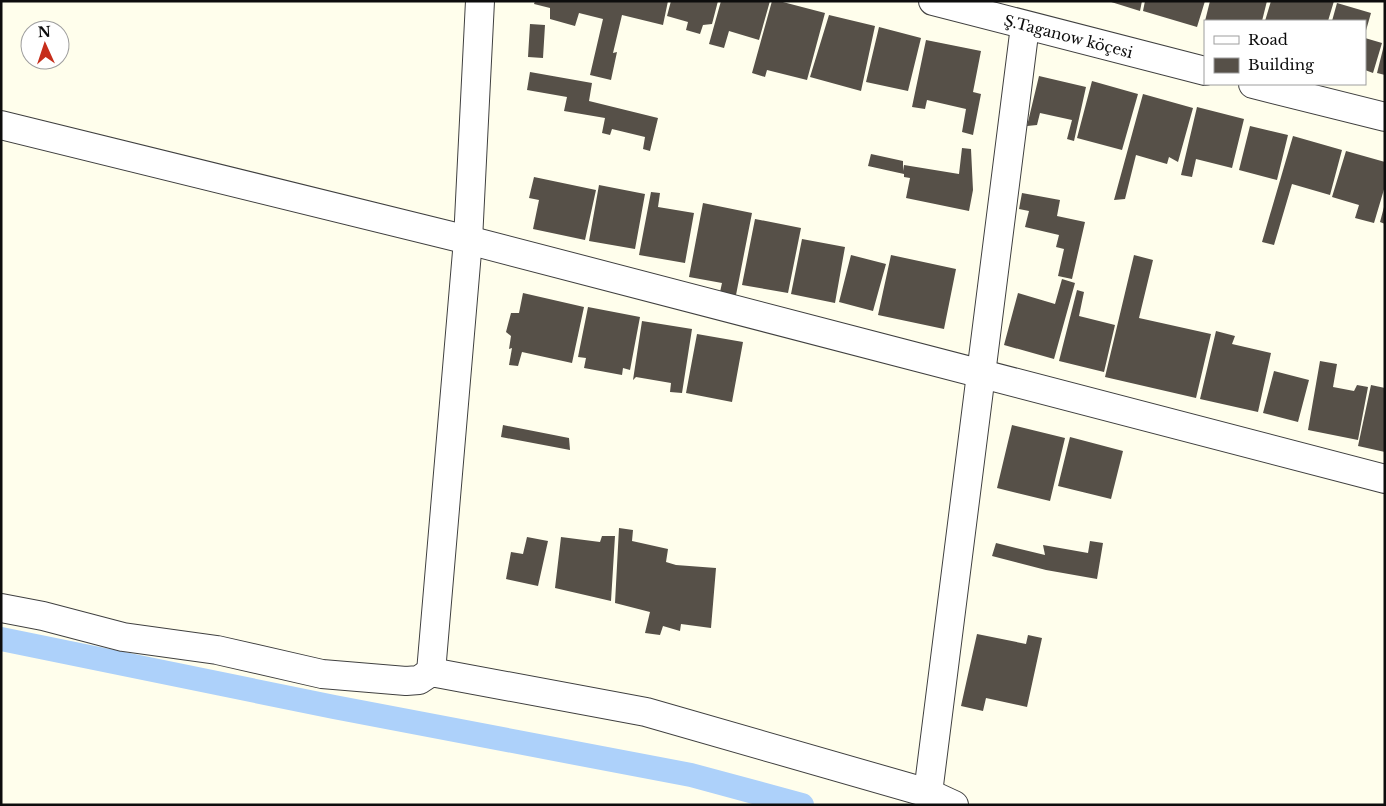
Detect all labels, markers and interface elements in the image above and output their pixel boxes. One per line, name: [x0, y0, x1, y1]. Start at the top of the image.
street label: Ş.Taganow köçesi: [1002, 10, 1135, 62]
north arrow: [20, 20, 70, 70]
legend: [1204, 20, 1366, 85]
text: N: [37, 23, 51, 41]
text: Road: [1248, 30, 1288, 49]
text: Building: [1248, 55, 1315, 74]

